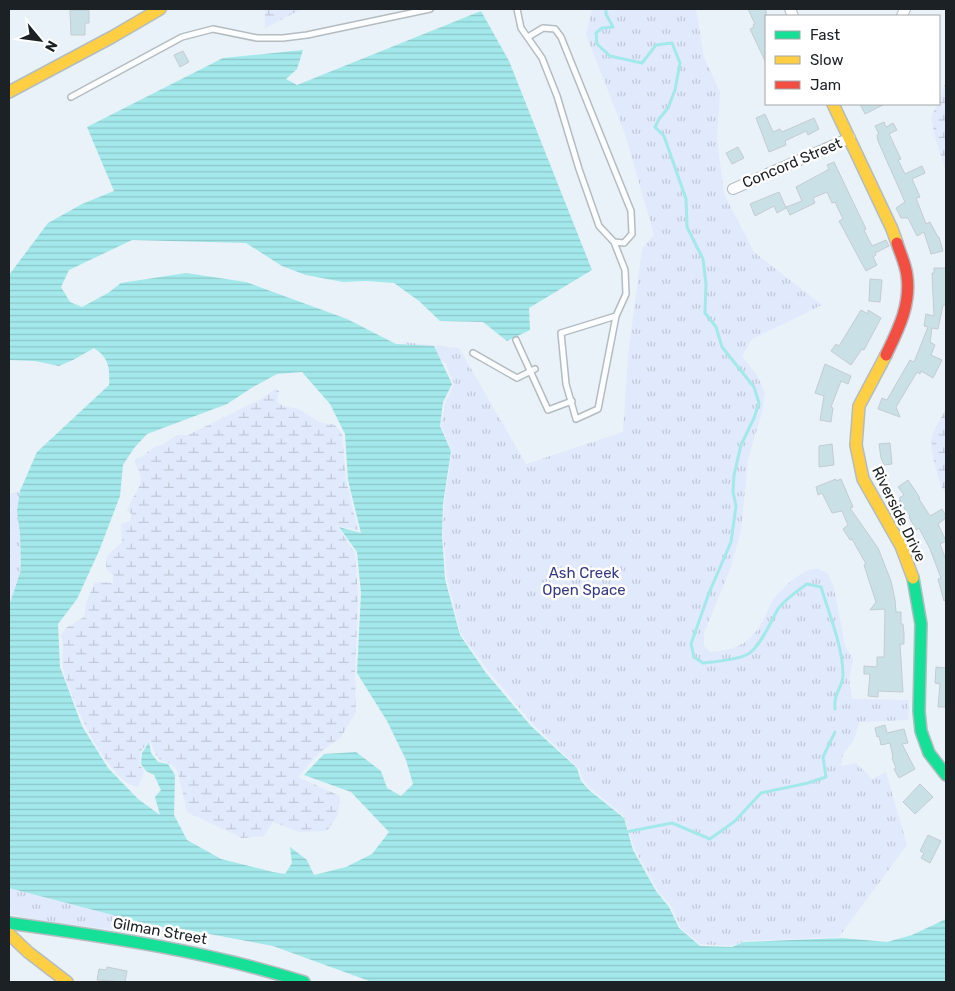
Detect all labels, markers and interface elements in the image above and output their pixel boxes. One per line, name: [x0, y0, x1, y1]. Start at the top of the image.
north arrow: [15, 15, 65, 65]
legend: [765, 15, 940, 105]
text: Fast: [810, 26, 840, 44]
text: N: [41, 38, 61, 55]
text: Slow: [810, 51, 843, 69]
text: Jam: [810, 76, 841, 94]
street label: Concord Street: [740, 134, 844, 192]
street label: Riverside Drive: [868, 463, 930, 565]
park label: Ash Creek Open Space: [542, 564, 626, 599]
street label: Gilman Street: [112, 914, 209, 948]

